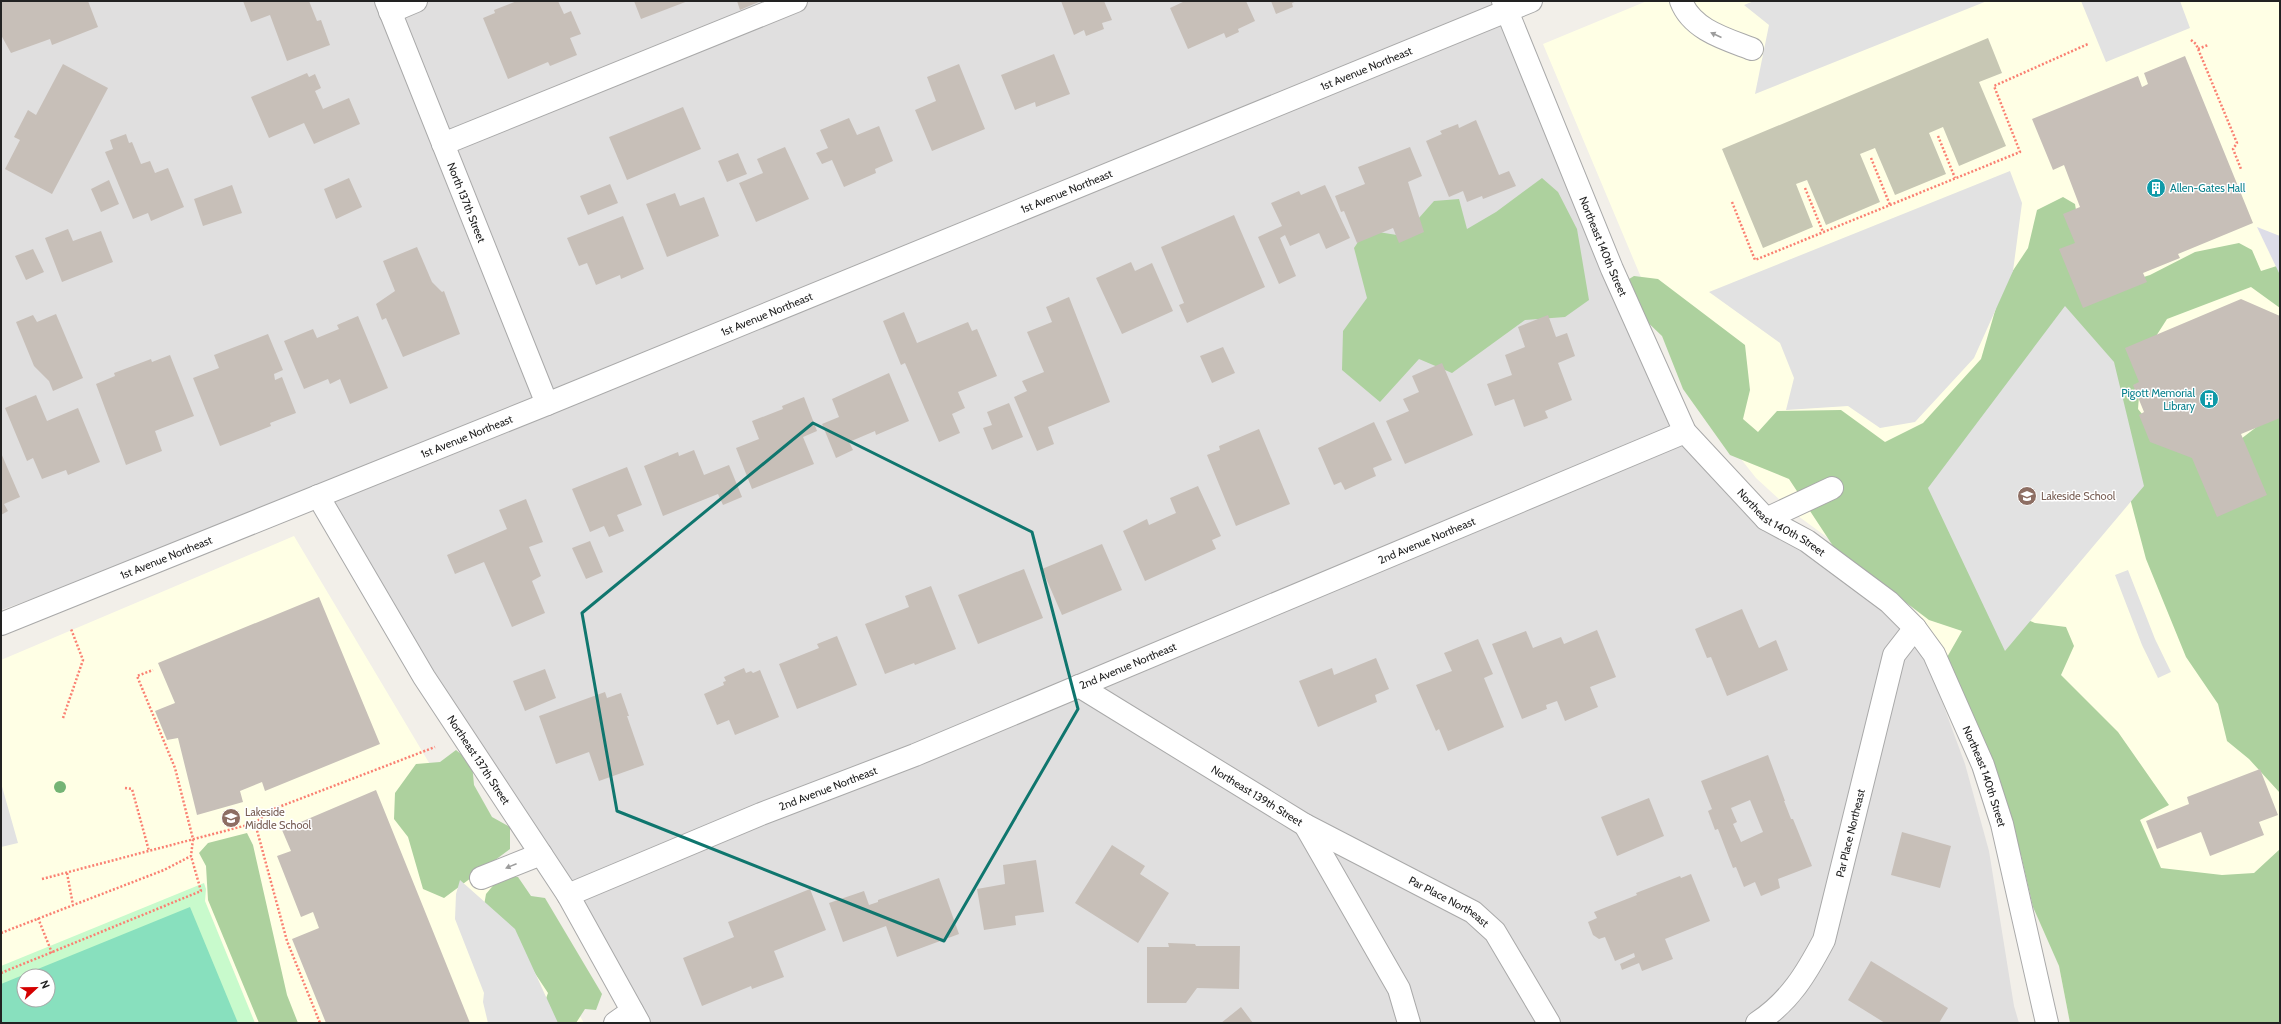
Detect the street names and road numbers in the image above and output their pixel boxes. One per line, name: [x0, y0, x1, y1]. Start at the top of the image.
street label: 1st Avenue Northeast: [1318, 43, 1414, 93]
street label: North 137th Street: [444, 160, 489, 245]
street label: 1st Avenue Northeast: [1019, 166, 1115, 216]
street label: Northeast 140th Street: [1576, 194, 1630, 299]
street label: 1st Avenue Northeast: [719, 289, 815, 339]
street label: 1st Avenue Northeast: [419, 412, 515, 461]
street label: Northeast 140th Street: [1734, 486, 1828, 559]
street label: 2nd Avenue Northeast: [1376, 514, 1477, 567]
street label: 1st Avenue Northeast: [118, 533, 214, 582]
street label: 2nd Avenue Northeast: [1077, 639, 1179, 692]
street label: Northeast 137th Street: [444, 713, 513, 807]
street label: Northeast 140th Street: [1960, 724, 2009, 828]
street label: Northeast 139th Street: [1209, 762, 1306, 829]
street label: 2nd Avenue Northeast: [777, 763, 879, 813]
street label: Par Place Northeast: [1833, 787, 1868, 879]
street label: Par Place Northeast: [1406, 873, 1492, 930]

